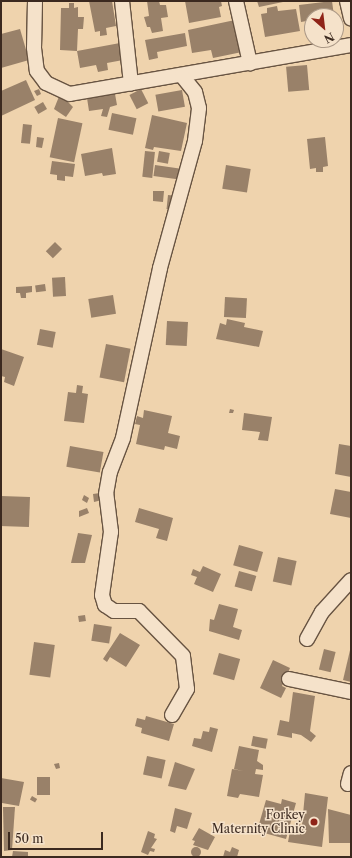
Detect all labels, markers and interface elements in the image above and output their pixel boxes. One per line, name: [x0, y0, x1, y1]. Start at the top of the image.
north arrow: [304, 8, 344, 48]
text: N: [322, 29, 337, 46]
place label: Forkey Maternity Clinic: [211, 808, 305, 836]
marker: Forkey Maternity Clinic: [308, 816, 320, 828]
scale bar: [10, 824, 105, 850]
text: 50 m: [15, 831, 44, 846]

